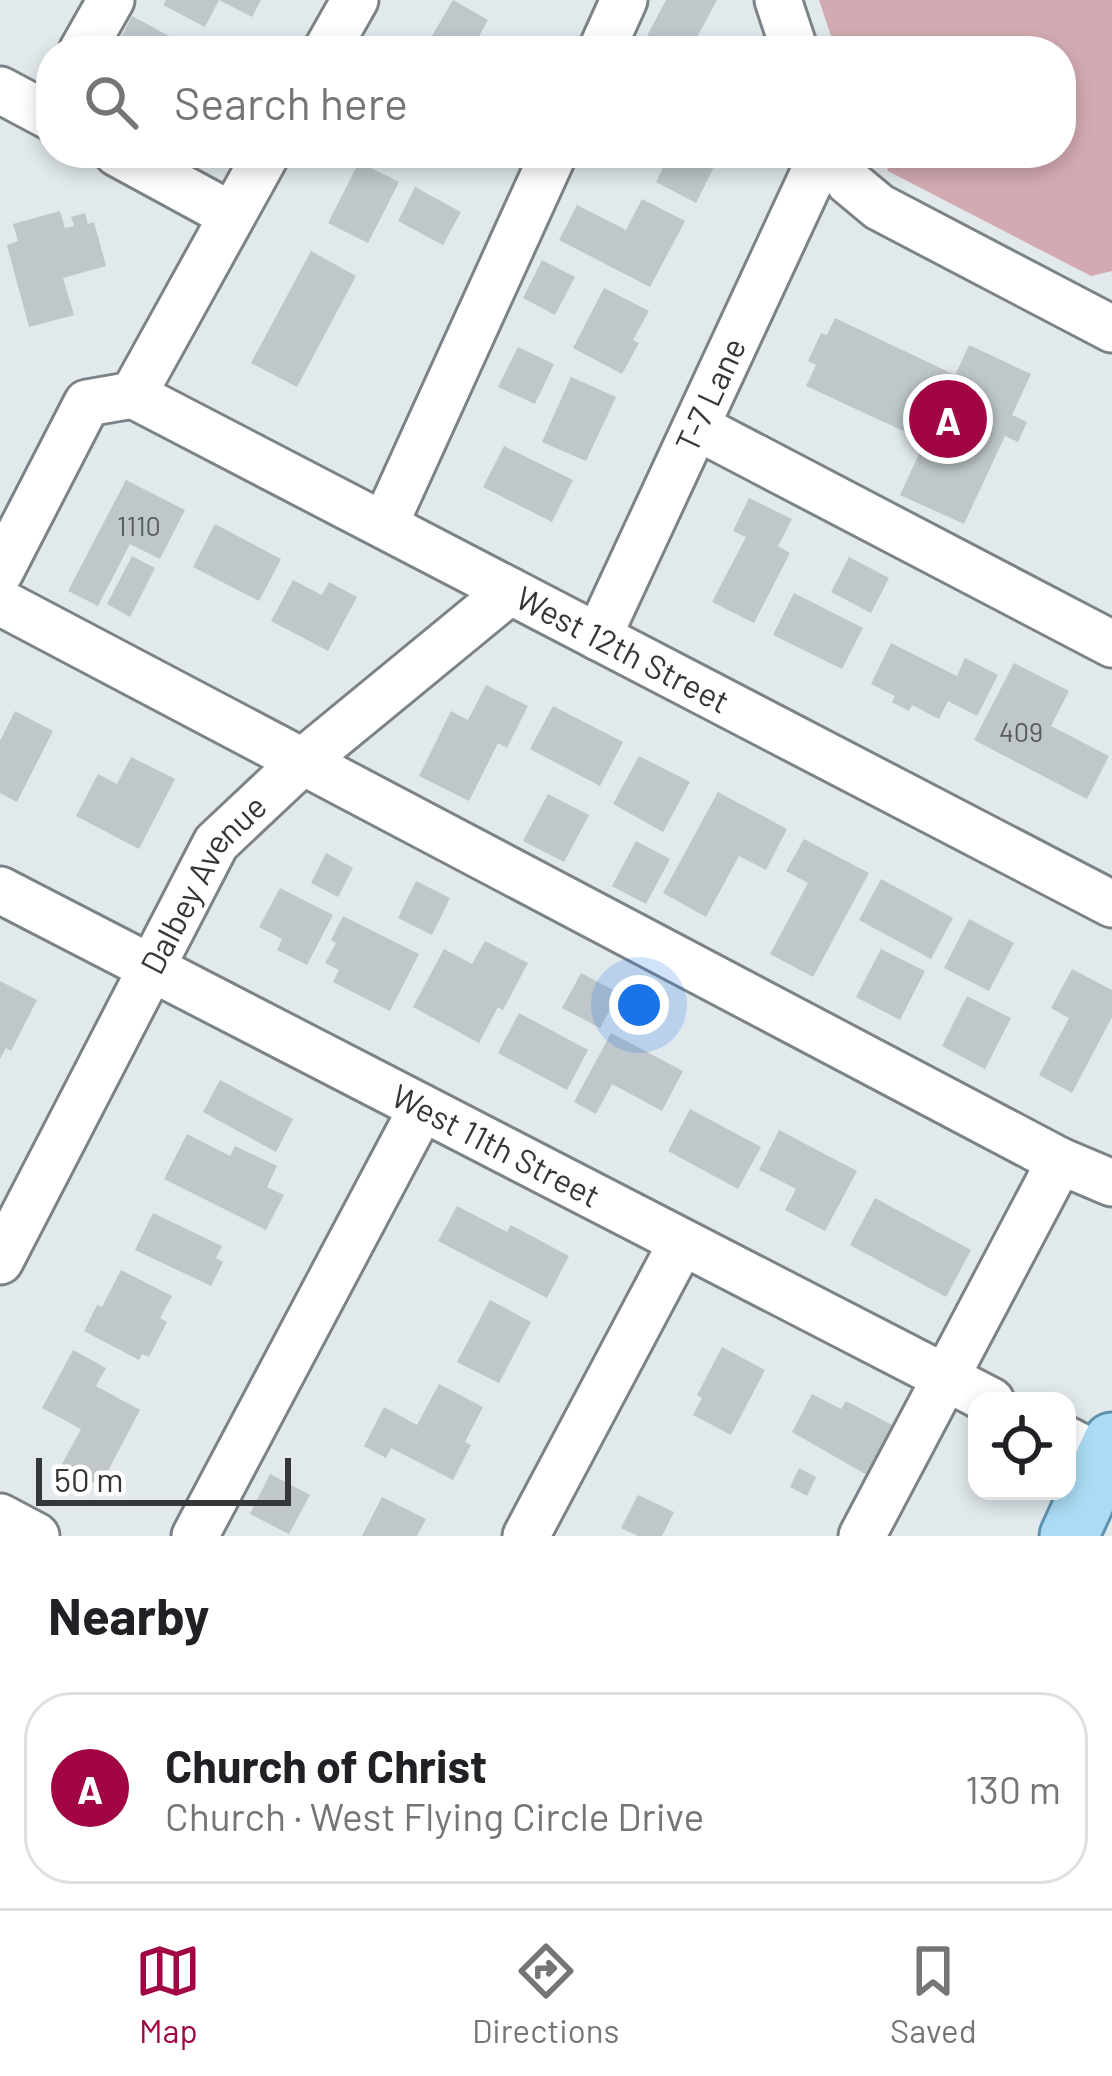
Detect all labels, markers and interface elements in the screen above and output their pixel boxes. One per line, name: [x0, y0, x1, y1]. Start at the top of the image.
search box: [36, 36, 1076, 168]
icon: search: [78, 69, 144, 135]
text: Search here: [174, 75, 408, 129]
street label: T-7 Lane: [666, 331, 753, 458]
pin: A: [909, 374, 987, 464]
house number: 1110: [117, 509, 161, 541]
street label: West 12th Street: [510, 577, 737, 721]
house number: 409: [999, 715, 1043, 747]
street label: Dalbey Avenue: [131, 785, 274, 980]
your location: [609, 975, 669, 1035]
street label: West 11th Street: [386, 1075, 607, 1215]
map controls: [968, 1392, 1076, 1500]
button: locate: [968, 1392, 1076, 1500]
scale bar: [36, 1452, 291, 1505]
text: 50 m: [54, 1459, 124, 1499]
text: Nearby: [48, 1584, 209, 1645]
text: Church of Christ: [165, 1738, 487, 1792]
text: A: [77, 1765, 103, 1812]
text: 130 m: [965, 1765, 1061, 1812]
text: Church · West Flying Circle Drive: [165, 1792, 704, 1839]
tab: Map: [135, 1938, 201, 2050]
tab: Directions: [472, 1938, 619, 2050]
tab: Saved: [890, 1938, 977, 2050]

